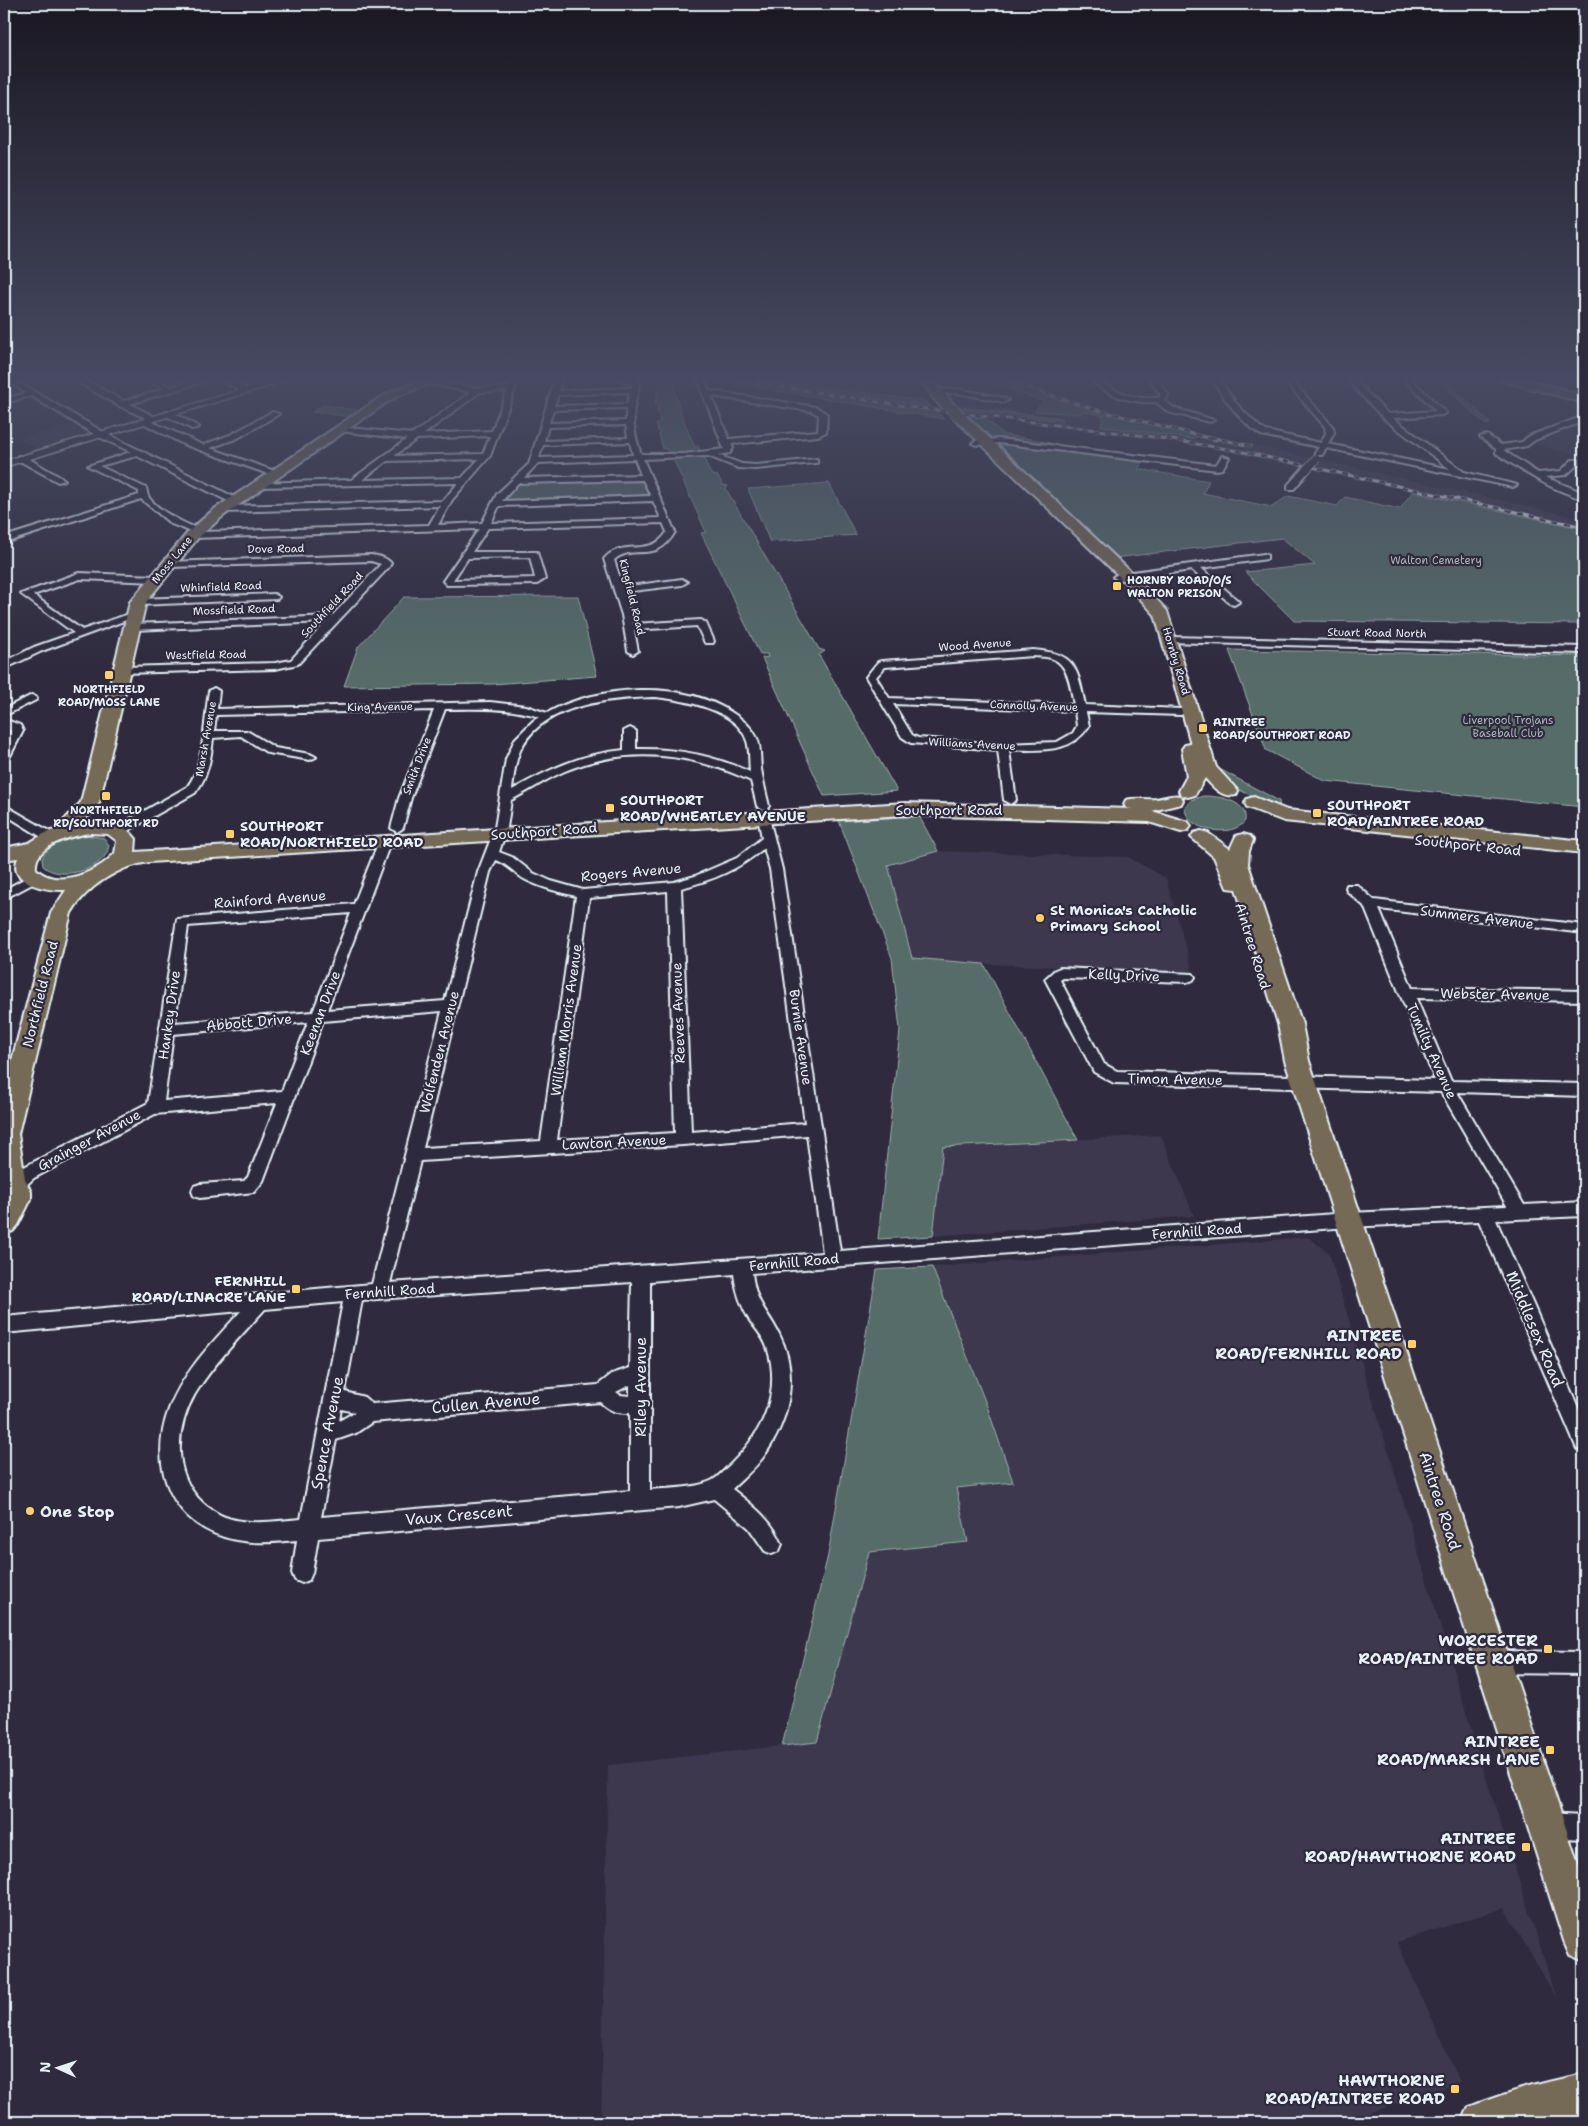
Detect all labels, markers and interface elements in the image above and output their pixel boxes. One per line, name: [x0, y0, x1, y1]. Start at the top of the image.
street label: Moss Lane: [148, 533, 196, 587]
street label: Dove Road: [247, 541, 305, 557]
park label: Walton Cemetery: [1390, 553, 1482, 568]
street label: Kingfield Road: [615, 557, 649, 637]
street label: Southfield Road: [297, 569, 367, 641]
place label: HORNBY ROAD/O/S WALTON PRISON: [1127, 573, 1232, 601]
street label: Whinfield Road: [180, 578, 262, 596]
marker: HORNBY ROAD/O/S WALTON PRISON: [1111, 580, 1123, 592]
street label: Mossfield Road: [193, 601, 275, 619]
street label: Hornby Road: [1159, 625, 1193, 697]
street label: Stuart Road North: [1327, 625, 1427, 641]
street label: Wood Avenue: [938, 635, 1012, 655]
street label: Westfield Road: [165, 647, 247, 663]
marker: NORTHFIELD ROAD/MOSS LANE: [103, 669, 115, 681]
place label: NORTHFIELD ROAD/MOSS LANE: [58, 682, 160, 710]
street label: Connolly Avenue: [990, 697, 1078, 715]
street label: King Avenue: [347, 699, 413, 715]
street label: Marsh Avenue: [192, 700, 220, 778]
park label: Liverpool Trojans Baseball Club: [1463, 713, 1553, 741]
place label: AINTREE ROAD/SOUTHPORT ROAD: [1213, 715, 1351, 743]
marker: AINTREE ROAD/SOUTHPORT ROAD: [1197, 722, 1209, 734]
street label: Williams Avenue: [928, 734, 1016, 754]
street label: Smith Drive: [399, 735, 435, 797]
marker: NORTHFIELD RD/SOUTHPORT RD: [100, 790, 112, 802]
place label: SOUTHPORT ROAD/WHEATLEY AVENUE: [620, 791, 806, 825]
place label: SOUTHPORT ROAD/AINTREE ROAD: [1327, 796, 1484, 830]
street label: Southport Road: [895, 801, 1003, 819]
marker: SOUTHPORT ROAD/WHEATLEY AVENUE: [604, 802, 616, 814]
place label: NORTHFIELD RD/SOUTHPORT RD: [53, 803, 159, 831]
marker: SOUTHPORT ROAD/AINTREE ROAD: [1311, 807, 1323, 819]
place label: SOUTHPORT ROAD/NORTHFIELD ROAD: [240, 817, 423, 851]
street label: Southport Road: [490, 818, 598, 844]
marker: SOUTHPORT ROAD/NORTHFIELD ROAD: [224, 828, 236, 840]
street label: Southport Road: [1414, 830, 1522, 860]
street label: Rogers Avenue: [580, 859, 682, 885]
street label: Rainford Avenue: [213, 886, 327, 912]
street label: Aintree Road: [1231, 900, 1275, 992]
place label: St Monica's Catholic Primary School: [1050, 901, 1197, 935]
street label: Summers Avenue: [1419, 901, 1535, 933]
marker: St Monica's Catholic Primary School: [1034, 912, 1046, 924]
street label: Northfield Road: [18, 939, 62, 1049]
street label: William Morris Avenue: [546, 943, 586, 1097]
street label: Reeves Avenue: [667, 962, 689, 1064]
street label: Kelly Drive: [1088, 965, 1160, 985]
street label: Keenan Drive: [296, 968, 344, 1058]
street label: Hankey Drive: [154, 969, 184, 1061]
street label: Webster Avenue: [1440, 984, 1550, 1004]
street label: Burnie Avenue: [785, 988, 817, 1086]
street label: Wolfenden Avenue: [415, 989, 463, 1115]
street label: Tumilty Avenue: [1403, 1000, 1461, 1102]
street label: Abbott Drive: [205, 1009, 293, 1035]
street label: Timon Avenue: [1127, 1069, 1223, 1089]
street label: Grainger Avenue: [34, 1105, 144, 1175]
street label: Lawton Avenue: [561, 1130, 667, 1154]
street label: Fernhill Road: [1151, 1219, 1243, 1243]
street label: Fernhill Road: [748, 1249, 840, 1275]
street label: Middlesex Road: [1501, 1268, 1569, 1390]
place label: FERNHILL ROAD/LINACRE LANE: [132, 1272, 286, 1306]
street label: Fernhill Road: [344, 1279, 436, 1303]
marker: FERNHILL ROAD/LINACRE LANE: [290, 1283, 302, 1295]
place label: AINTREE ROAD/FERNHILL ROAD: [1215, 1325, 1402, 1364]
street label: Riley Avenue: [630, 1337, 651, 1437]
marker: AINTREE ROAD/FERNHILL ROAD: [1406, 1338, 1418, 1350]
street label: Spence Avenue: [306, 1375, 348, 1491]
street label: Cullen Avenue: [431, 1388, 541, 1418]
street label: Aintree Road: [1414, 1449, 1466, 1553]
street label: Vaux Crescent: [404, 1500, 514, 1530]
place label: One Stop: [40, 1501, 115, 1522]
marker: One Stop: [24, 1505, 36, 1517]
place label: WORCESTER ROAD/AINTREE ROAD: [1358, 1630, 1538, 1669]
marker: WORCESTER ROAD/AINTREE ROAD: [1542, 1643, 1554, 1655]
place label: AINTREE ROAD/MARSH LANE: [1377, 1731, 1540, 1770]
marker: AINTREE ROAD/MARSH LANE: [1544, 1744, 1556, 1756]
place label: AINTREE ROAD/HAWTHORNE ROAD: [1305, 1828, 1516, 1867]
marker: AINTREE ROAD/HAWTHORNE ROAD: [1520, 1841, 1532, 1853]
north arrow: [32, 2044, 82, 2094]
text: N: [36, 2061, 54, 2073]
place label: HAWTHORNE ROAD/AINTREE ROAD: [1265, 2070, 1445, 2109]
marker: HAWTHORNE ROAD/AINTREE ROAD: [1449, 2083, 1461, 2095]

